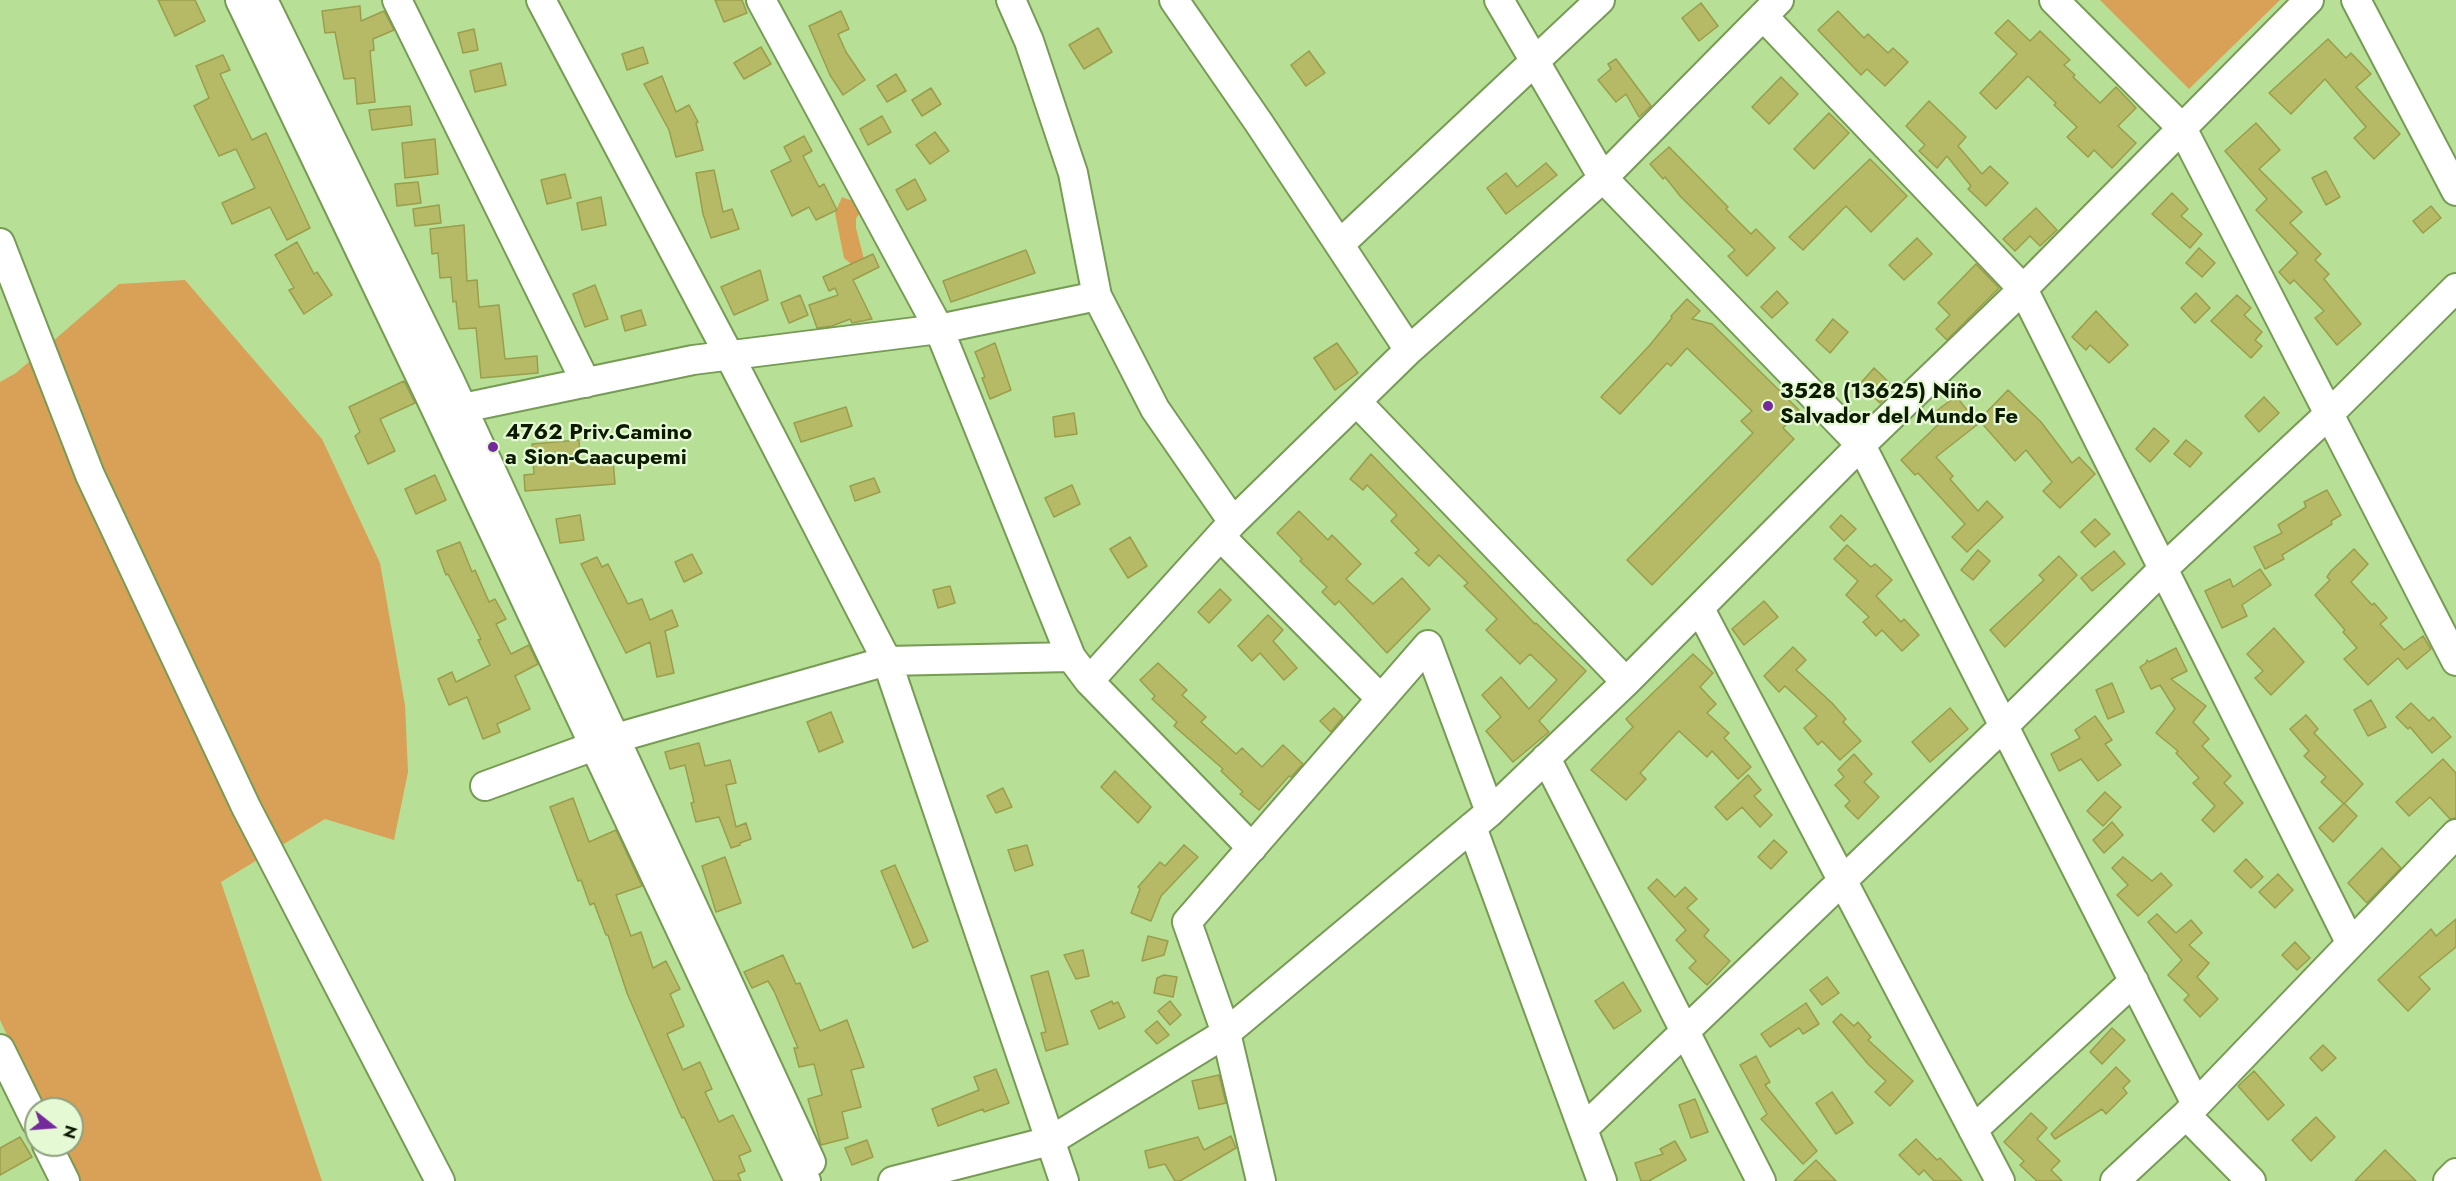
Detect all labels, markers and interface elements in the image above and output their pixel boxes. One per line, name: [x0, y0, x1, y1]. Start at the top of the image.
place label: 3528 (13625) Niño Salvador del Mundo Fe: [1780, 380, 2018, 432]
marker: 3528 (13625) Niño Salvador del Mundo Fe: [1761, 399, 1775, 413]
place label: 4762 Priv.Camino a Sion-Caacupemi: [505, 421, 692, 472]
marker: 4762 Priv.Camino a Sion-Caacupemi: [486, 440, 500, 454]
north arrow: [24, 1097, 84, 1157]
text: N: [57, 1122, 83, 1141]

